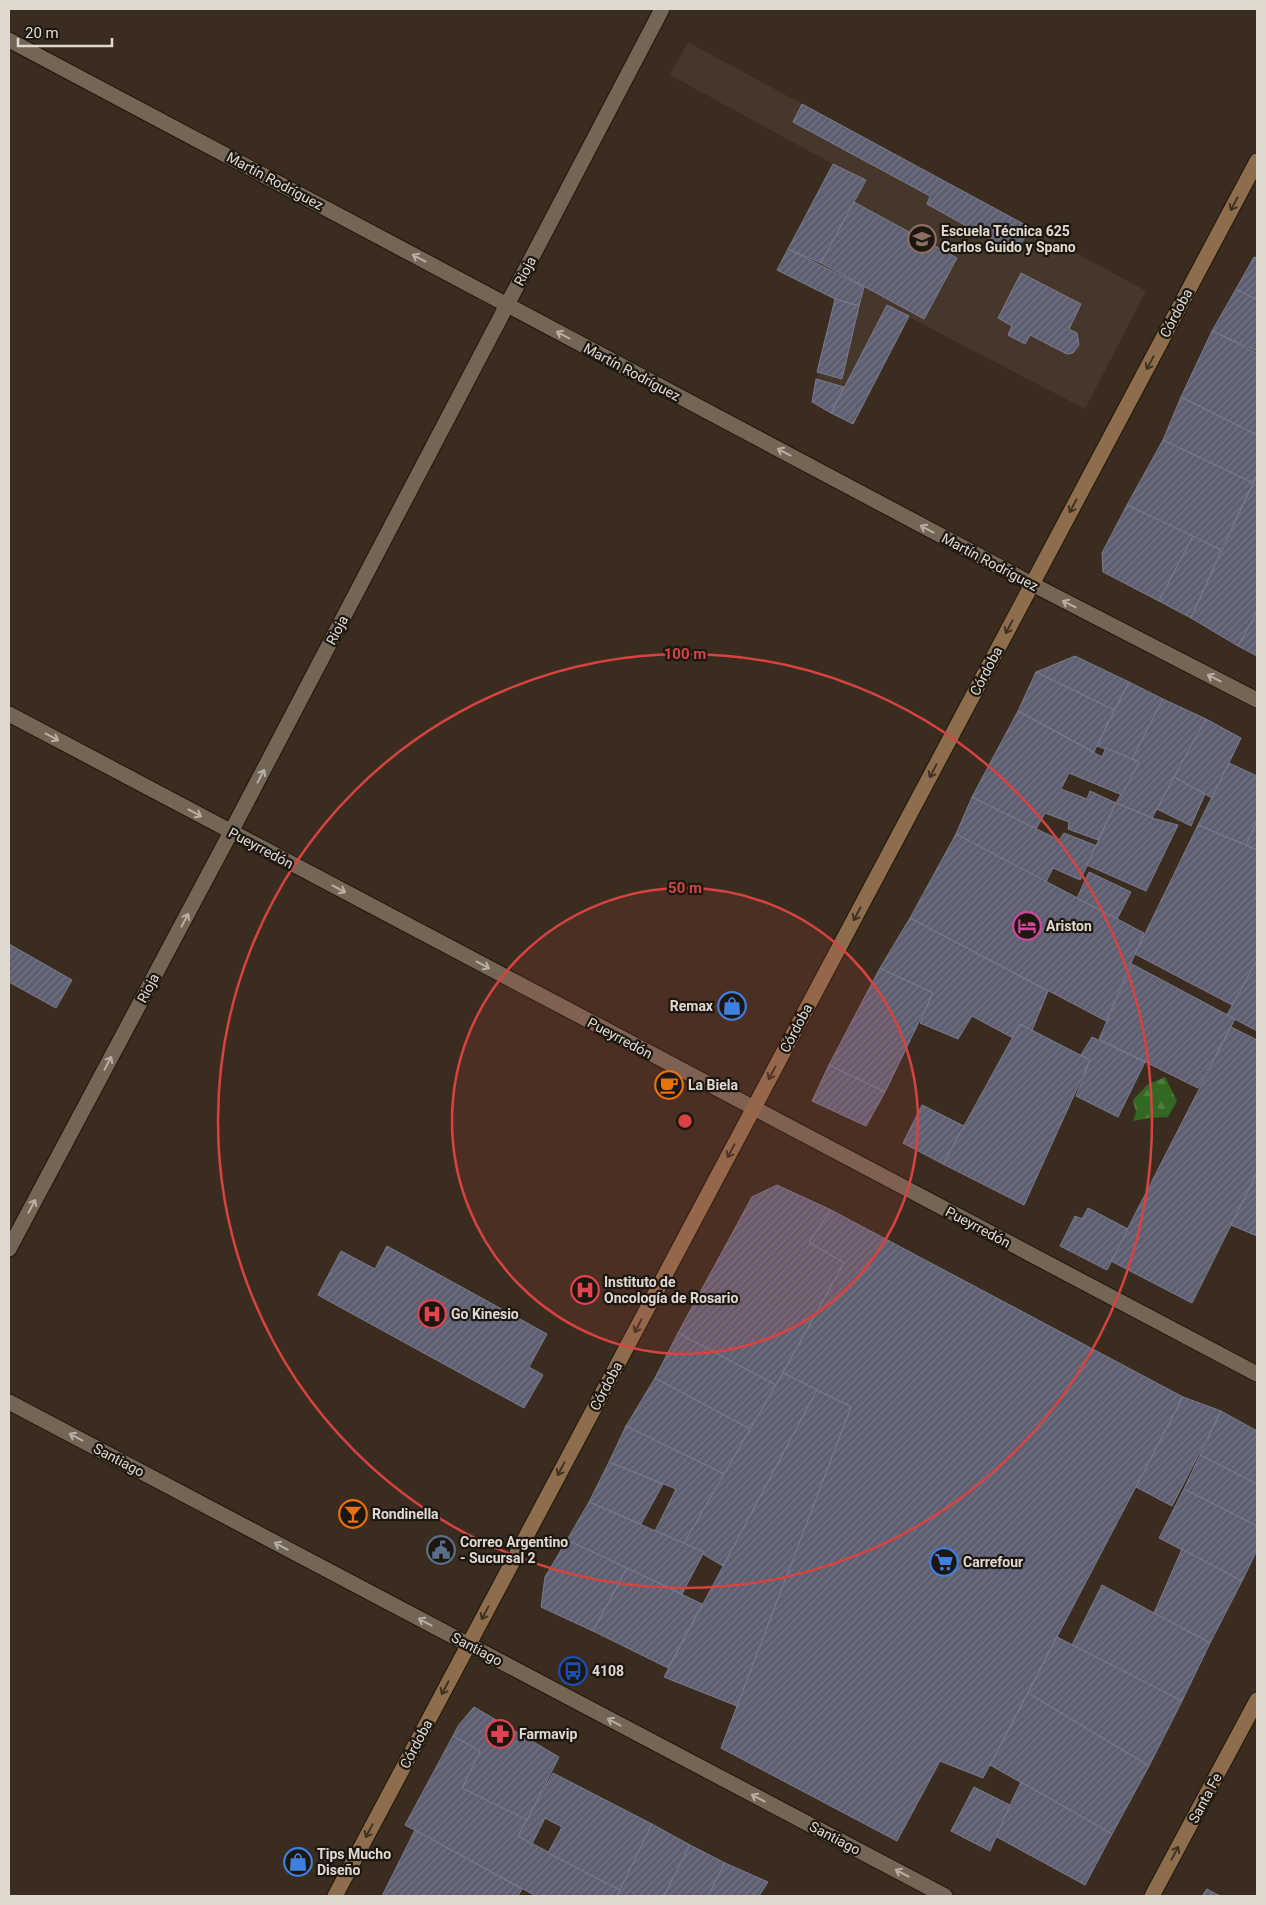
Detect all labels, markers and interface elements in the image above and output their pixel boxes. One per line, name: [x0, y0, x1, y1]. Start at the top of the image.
scale bar: [18, 15, 111, 47]
text: 20 m: [25, 24, 59, 42]
street label: Martín Rodríguez: [224, 149, 326, 213]
one-way arrow: [1229, 196, 1239, 211]
place label: Escuela Técnica 625 Carlos Guido y Spano: [941, 223, 1076, 255]
school or university icon: Escuela Técnica 625 Carlos Guido y Spano: [907, 224, 937, 254]
one-way arrow: [413, 253, 427, 263]
street label: Rioja: [511, 254, 539, 288]
street label: Córdoba: [1156, 286, 1196, 340]
one-way arrow: [556, 330, 571, 339]
street label: Martín Rodríguez: [581, 340, 683, 404]
one-way arrow: [1145, 355, 1155, 370]
one-way arrow: [776, 447, 791, 457]
one-way arrow: [1068, 498, 1078, 513]
one-way arrow: [920, 523, 935, 533]
street label: Martín Rodríguez: [939, 530, 1041, 594]
one-way arrow: [1062, 599, 1077, 609]
street label: Rioja: [323, 613, 351, 647]
one-way arrow: [1004, 620, 1014, 635]
street label: Córdoba: [966, 644, 1006, 698]
text: 100 m: [664, 645, 706, 663]
one-way arrow: [1207, 673, 1222, 682]
one-way arrow: [44, 733, 59, 742]
one-way arrow: [928, 763, 937, 778]
one-way arrow: [256, 769, 266, 784]
one-way arrow: [188, 808, 203, 818]
street label: Pueyrredón: [226, 824, 296, 872]
text: 50 m: [668, 879, 702, 897]
one-way arrow: [331, 885, 346, 894]
one-way arrow: [851, 907, 861, 921]
hotel icon: Ariston: [1012, 911, 1042, 941]
one-way arrow: [180, 913, 190, 927]
place label: Ariston: [1046, 918, 1092, 934]
one-way arrow: [475, 960, 490, 970]
street label: Rioja: [134, 971, 162, 1005]
shop icon: Remax: [717, 991, 747, 1021]
place label: Remax: [670, 998, 714, 1014]
street label: Córdoba: [776, 1001, 816, 1055]
street label: Pueyrredón: [585, 1014, 655, 1062]
one-way arrow: [104, 1056, 113, 1071]
one-way arrow: [767, 1066, 777, 1081]
cafe icon: La Biela: [654, 1070, 684, 1100]
place label: La Biela: [688, 1077, 738, 1093]
centre of rings: [676, 1112, 694, 1130]
one-way arrow: [725, 1144, 735, 1158]
one-way arrow: [27, 1199, 37, 1214]
street label: Pueyrredón: [943, 1203, 1013, 1251]
place label: Instituto de Oncología de Rosario: [604, 1274, 738, 1306]
hospital icon: Instituto de Oncología de Rosario: [570, 1275, 600, 1305]
hospital icon: Go Kinesio: [417, 1299, 447, 1329]
place label: Go Kinesio: [451, 1306, 519, 1322]
one-way arrow: [633, 1318, 642, 1333]
street label: Córdoba: [586, 1359, 626, 1413]
one-way arrow: [69, 1432, 84, 1441]
street label: Santiago: [91, 1440, 147, 1480]
one-way arrow: [556, 1462, 566, 1476]
bar icon: Rondinella: [338, 1499, 368, 1529]
place label: Rondinella: [372, 1506, 439, 1522]
place label: Correo Argentino - Sucursal 2: [460, 1534, 568, 1566]
public building icon: Correo Argentino - Sucursal 2: [426, 1535, 456, 1565]
one-way arrow: [274, 1541, 289, 1551]
supermarket icon: Carrefour: [929, 1547, 959, 1577]
place label: Carrefour: [963, 1554, 1023, 1570]
one-way arrow: [480, 1605, 490, 1620]
one-way arrow: [418, 1617, 433, 1626]
street label: Santiago: [449, 1629, 505, 1669]
bus stop icon: 4108: [558, 1656, 588, 1686]
place label: 4108: [592, 1663, 624, 1679]
one-way arrow: [440, 1680, 450, 1695]
street label: Córdoba: [396, 1717, 436, 1771]
one-way arrow: [607, 1717, 622, 1727]
pharmacy icon: Farmavip: [485, 1719, 515, 1749]
place label: Farmavip: [519, 1726, 577, 1742]
street label: Santa Fe: [1185, 1770, 1225, 1826]
one-way arrow: [751, 1793, 766, 1802]
street label: Santiago: [807, 1818, 863, 1858]
one-way arrow: [364, 1823, 373, 1838]
place label: Tips Mucho Diseño: [317, 1846, 391, 1878]
one-way arrow: [1170, 1846, 1180, 1861]
shop icon: Tips Mucho Diseño: [283, 1847, 313, 1877]
one-way arrow: [895, 1868, 909, 1878]

